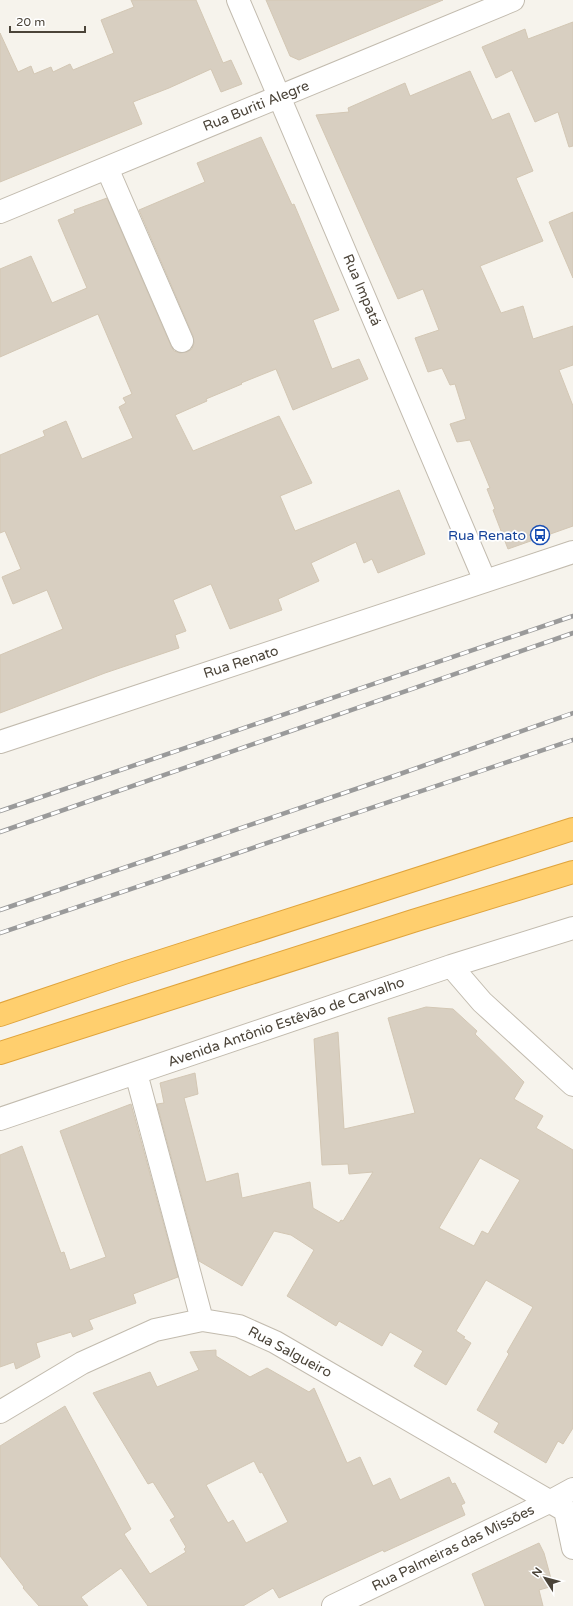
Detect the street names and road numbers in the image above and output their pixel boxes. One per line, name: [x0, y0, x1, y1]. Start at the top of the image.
street label: Rua Buriti Alegre: [200, 77, 312, 135]
street label: Rua Impatá: [339, 251, 385, 329]
street label: Rua Renato: [201, 642, 281, 682]
street label: Avenida Antônio Estêvão de Carvalho: [165, 973, 407, 1071]
street label: Rua Salgueiro: [245, 1323, 335, 1381]
street label: Rua Palmeiras das Missões: [369, 1501, 537, 1595]

